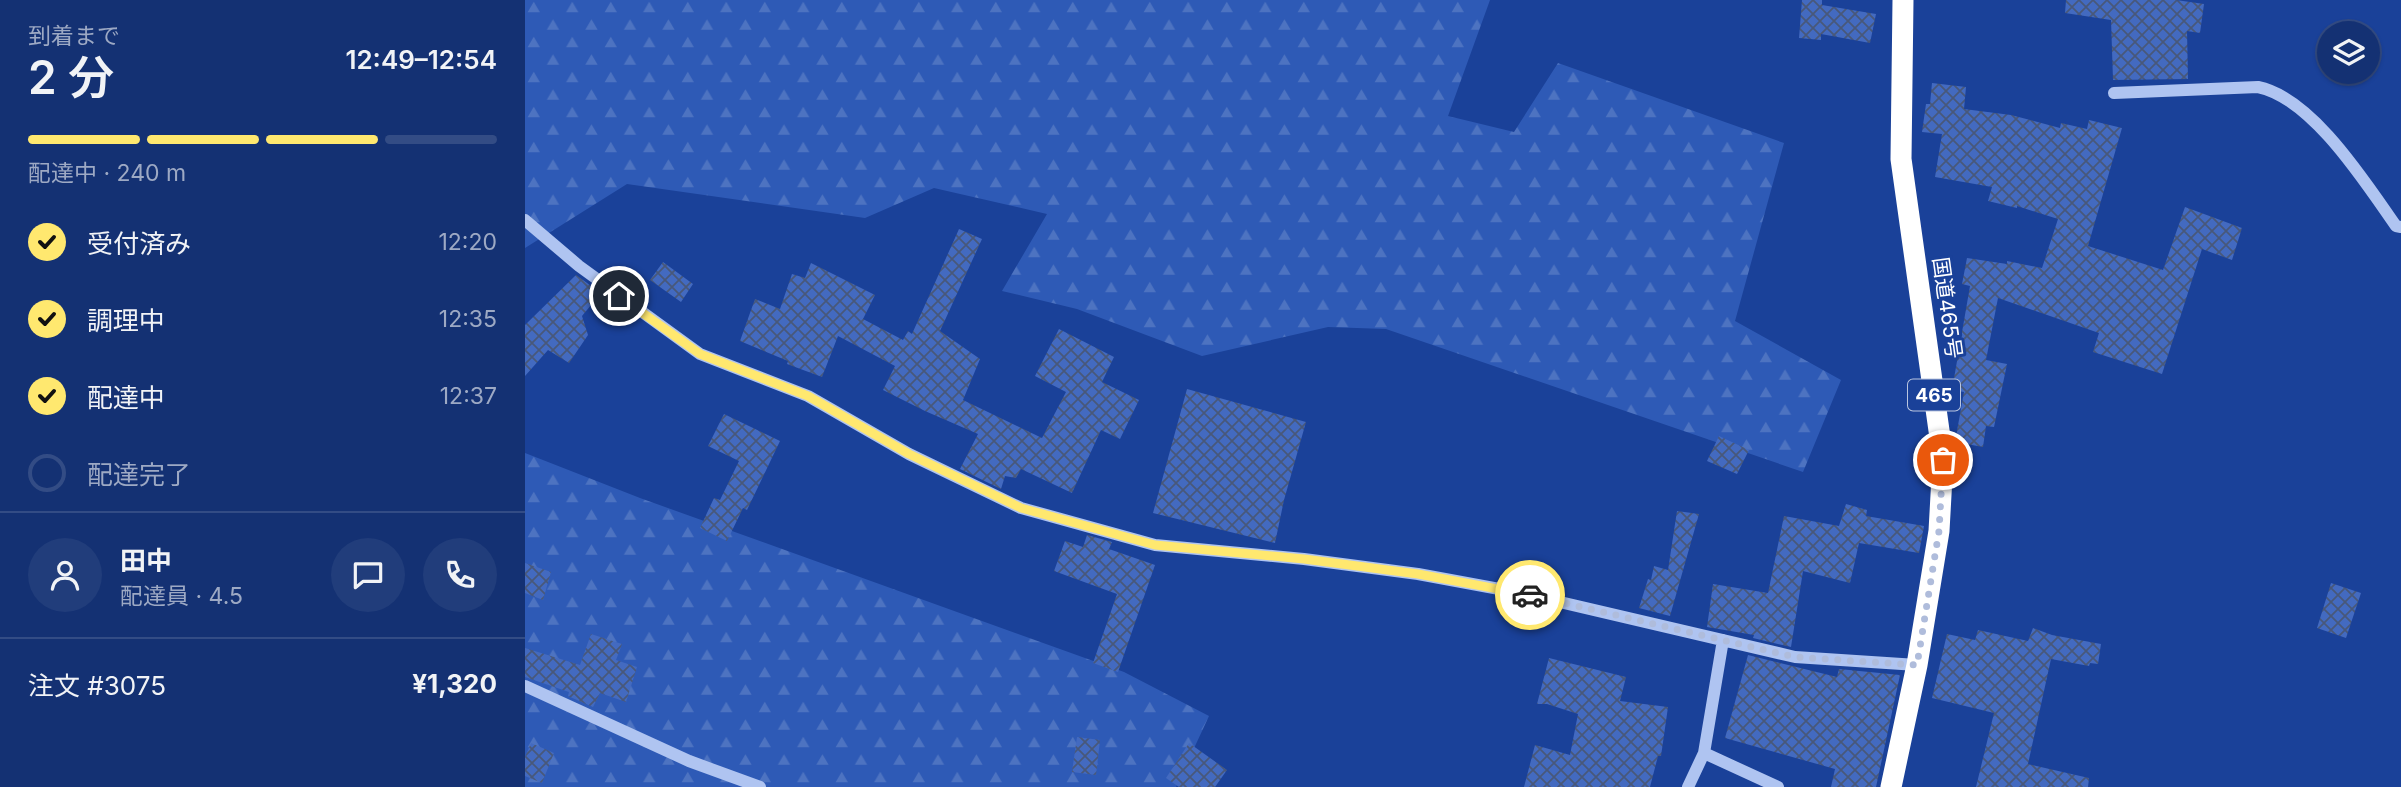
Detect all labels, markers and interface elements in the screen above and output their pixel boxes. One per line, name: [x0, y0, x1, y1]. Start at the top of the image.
map controls: [2317, 21, 2380, 84]
button: layers: [2317, 21, 2380, 84]
text: 到着まで: [28, 22, 120, 50]
text: 12:49–12:54: [345, 44, 497, 75]
text: 2 分: [28, 49, 114, 105]
text: 配達中 · 240 m: [28, 159, 186, 187]
icon: check: [28, 223, 66, 261]
text: 受付済み: [87, 228, 191, 259]
text: 12:20: [438, 228, 497, 256]
street label: 国道465号: [1928, 256, 1967, 360]
pin: [589, 266, 649, 326]
icon: home: [600, 277, 638, 315]
icon: check: [28, 300, 66, 338]
text: 調理中: [87, 305, 165, 336]
text: 12:35: [439, 305, 497, 333]
icon: check: [28, 377, 66, 415]
road number: 465: [1908, 380, 1960, 410]
text: 配達中: [87, 382, 165, 413]
text: 12:37: [440, 382, 497, 410]
pin: [1913, 430, 1973, 490]
icon: bag: [1924, 441, 1962, 479]
text: 配達完了: [87, 459, 191, 490]
button: person: [28, 538, 102, 612]
button: chat: [331, 538, 405, 612]
button: phone: [423, 538, 497, 612]
text: 田中: [120, 545, 172, 576]
courier: [1495, 560, 1565, 630]
icon: car: [1511, 576, 1549, 614]
text: 配達員 · 4.5: [120, 582, 243, 610]
text: ¥1,320: [412, 668, 497, 699]
text: 注文 #3075: [28, 670, 166, 701]

